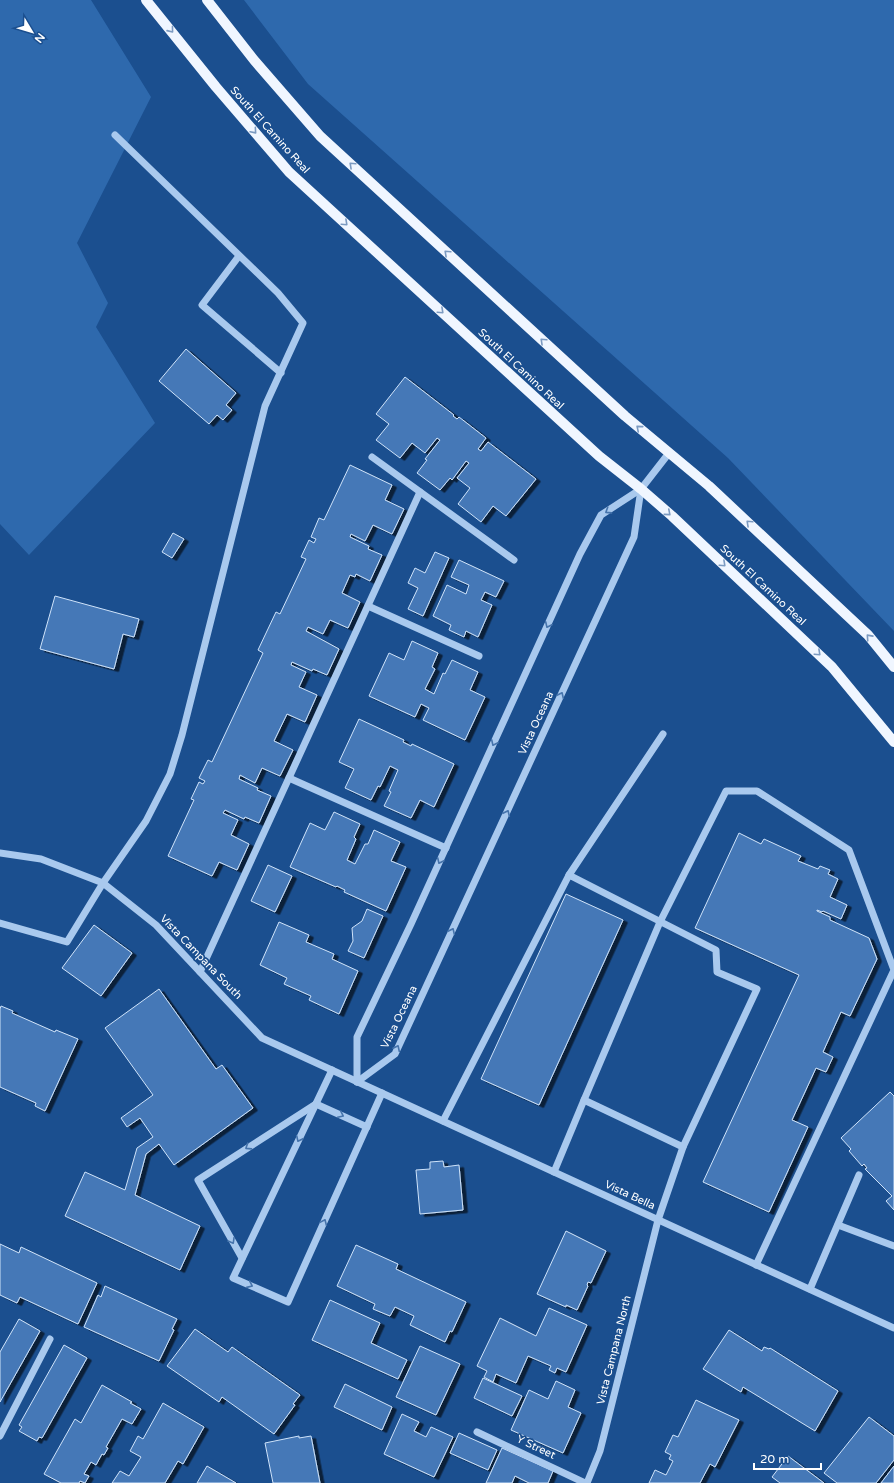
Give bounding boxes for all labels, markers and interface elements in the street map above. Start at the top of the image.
north arrow [12,12,52,52]
one-way arrow [166,26,173,33]
text: N [32,30,47,45]
street label: South El Camino Real [228,84,312,176]
one-way arrow [249,126,256,133]
one-way arrow [349,162,357,170]
one-way arrow [340,218,348,226]
one-way arrow [445,251,452,258]
one-way arrow [436,306,443,313]
street label: South El Camino Real [475,326,567,412]
one-way arrow [540,338,548,346]
one-way arrow [637,426,644,433]
one-way arrow [605,506,612,514]
one-way arrow [663,508,671,516]
one-way arrow [746,521,753,528]
street label: South El Camino Real [717,542,809,628]
one-way arrow [718,559,726,567]
one-way arrow [545,620,553,628]
one-way arrow [866,634,874,642]
one-way arrow [813,648,821,656]
street label: Vista Oceana [516,689,556,757]
one-way arrow [556,691,564,699]
one-way arrow [491,739,499,746]
one-way arrow [502,809,510,817]
one-way arrow [436,858,444,865]
street label: Vista Campana South [157,912,245,1002]
one-way arrow [447,927,455,935]
street label: Vista Oceana [378,983,420,1051]
one-way arrow [392,1045,400,1053]
one-way arrow [337,1110,345,1118]
one-way arrow [296,1134,304,1142]
one-way arrow [245,1143,252,1150]
street label: Vista Bella [603,1178,657,1212]
one-way arrow [319,1219,327,1226]
one-way arrow [228,1237,235,1244]
one-way arrow [246,1280,253,1288]
street label: Vista Campana North [594,1294,634,1406]
street label: Y Street [515,1432,557,1462]
scale bar [754,1445,821,1471]
text: 20 m [760,1452,789,1466]

